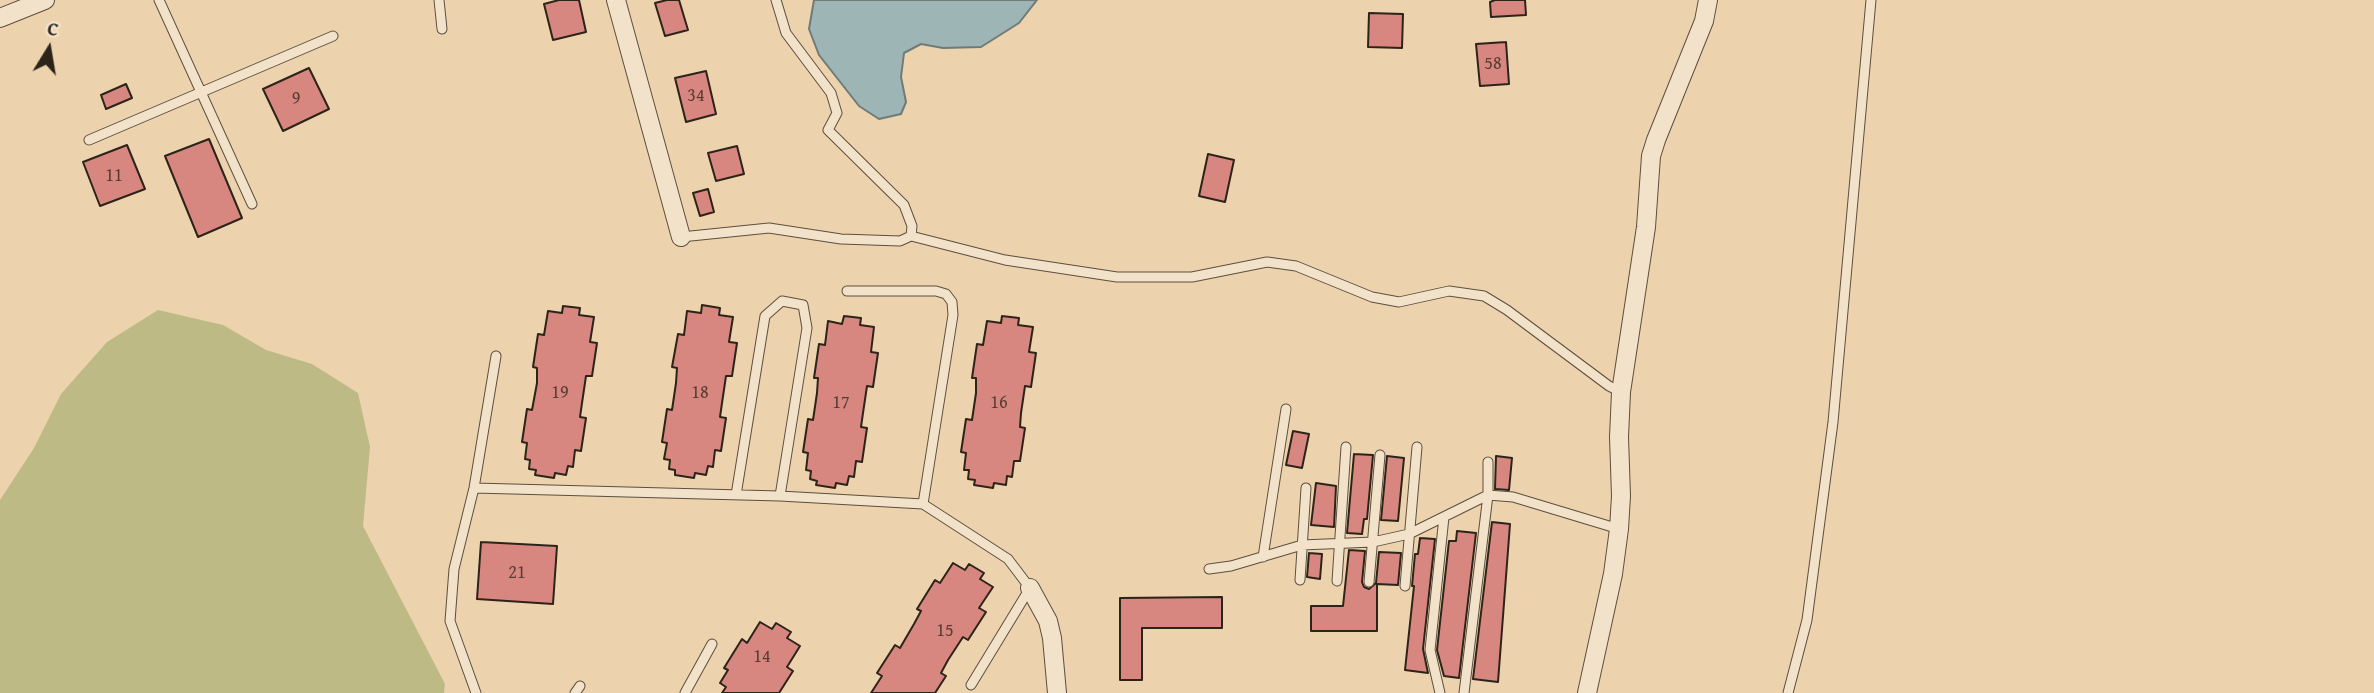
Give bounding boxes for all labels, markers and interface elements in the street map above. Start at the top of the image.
north arrow [14,14,84,84]
text: С [45,14,61,43]
house number: 58 [1484,53,1502,75]
house number: 34 [687,85,705,107]
house number: 9 [292,88,300,110]
house number: 11 [105,165,123,187]
house number: 19 [551,382,569,404]
house number: 18 [691,382,709,404]
house number: 17 [832,392,850,414]
house number: 16 [990,392,1008,414]
house number: 21 [508,562,526,584]
house number: 15 [936,620,954,642]
house number: 14 [753,646,771,668]

